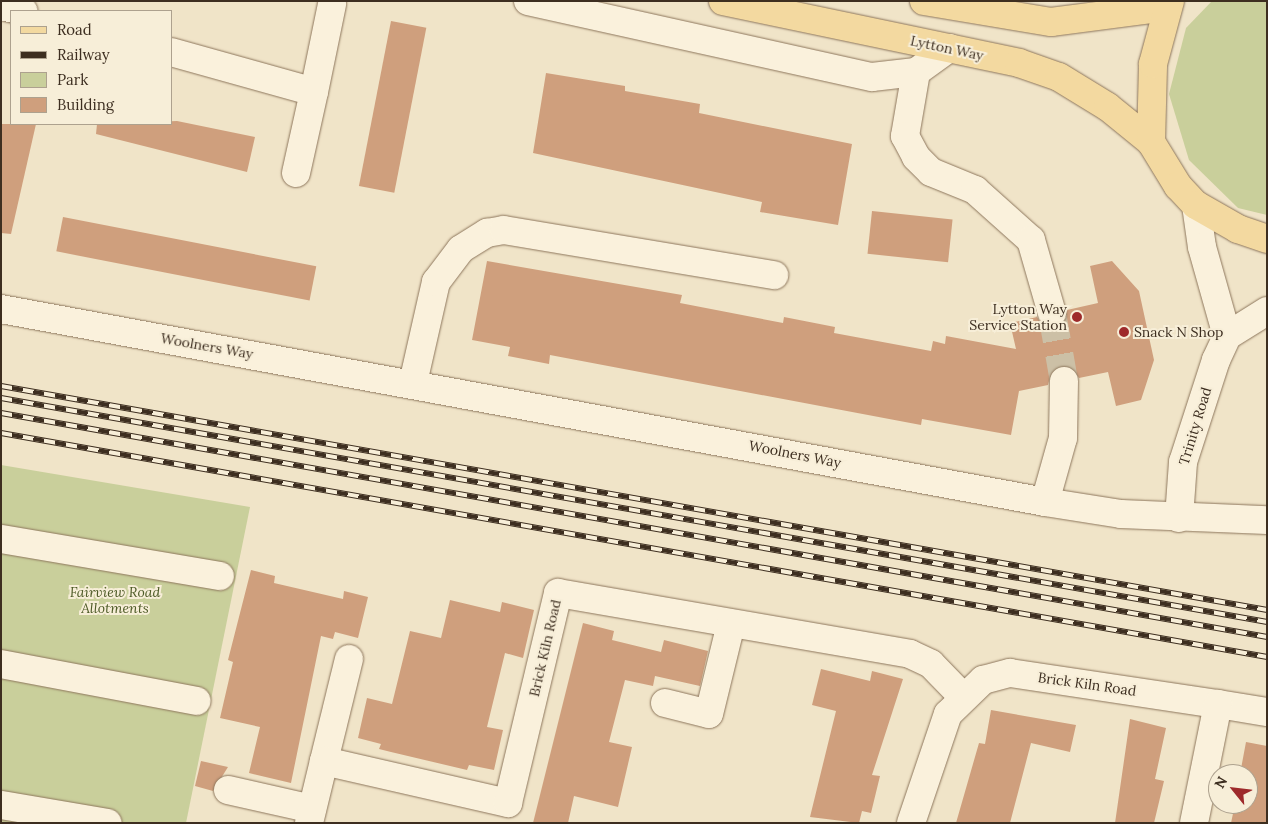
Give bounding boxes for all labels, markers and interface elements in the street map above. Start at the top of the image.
legend [10,10,172,125]
text: Road [57,20,92,39]
street label: Lytton Way [909,32,985,64]
text: Railway [57,45,110,64]
text: Park [57,70,88,89]
text: Building [57,95,114,114]
place label: Lytton Way Service Station [969,301,1067,334]
marker: Lytton Way Service Station [1071,311,1083,323]
place label: Snack N Shop [1134,324,1223,340]
marker: Snack N Shop [1118,326,1130,338]
street label: Woolners Way [159,330,255,362]
street label: Trinity Road [1175,385,1215,467]
street label: Woolners Way [747,437,843,471]
park label: Fairview Road Allotments [70,584,160,616]
street label: Brick Kiln Road [526,598,564,698]
street label: Brick Kiln Road [1037,669,1137,699]
north arrow [1208,764,1258,814]
text: N [1210,773,1231,791]

